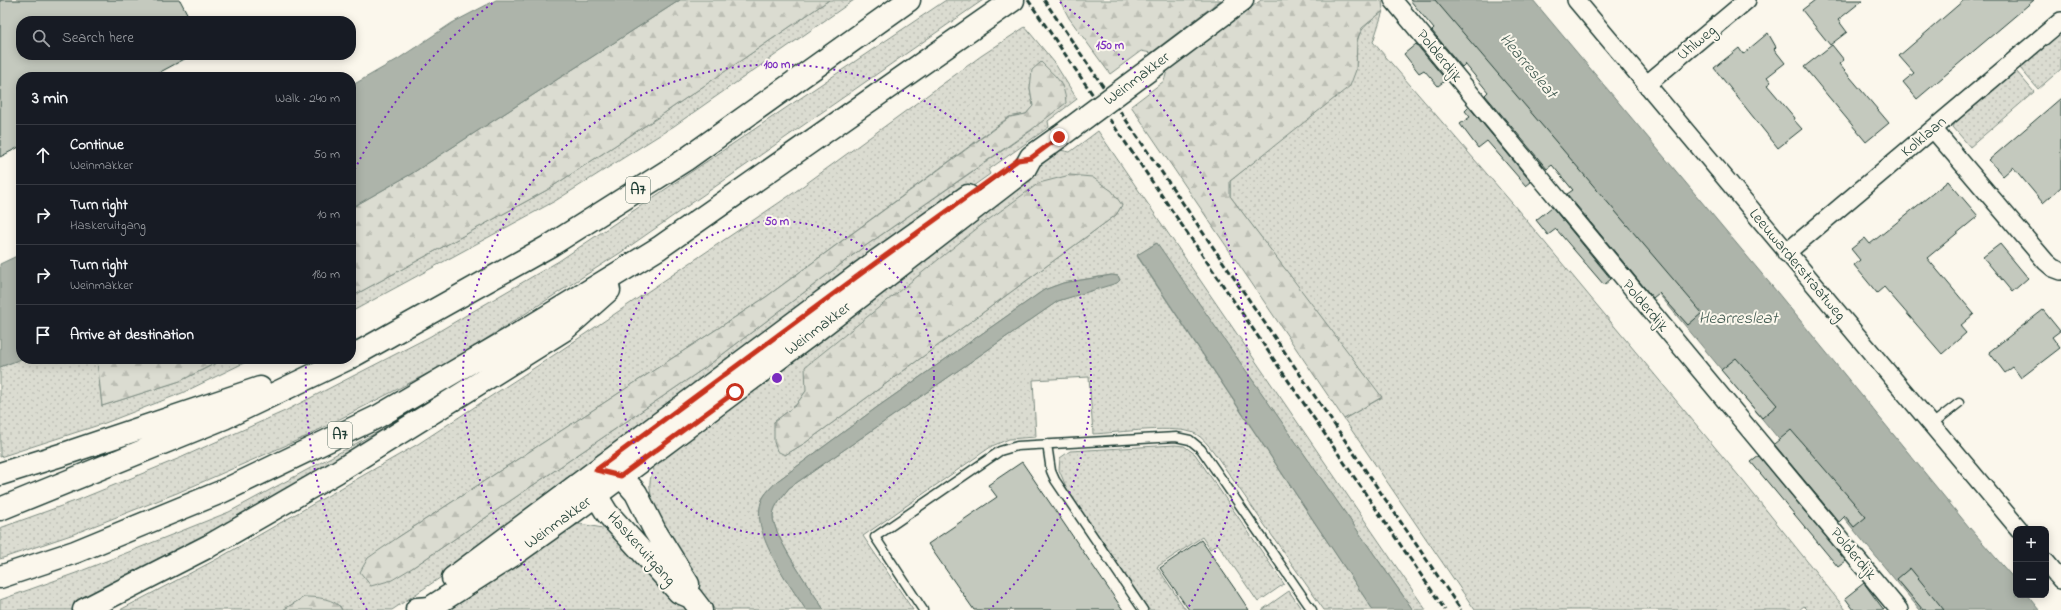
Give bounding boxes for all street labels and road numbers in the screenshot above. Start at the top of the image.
street label: Uhlweg [1672,19,1722,67]
street label: Polderdijk [1410,24,1468,88]
street label: Weinmakker [1099,46,1175,112]
street label: Kolklaan [1896,111,1952,163]
road number: A7 [626,177,650,203]
street label: Leeuwarderstraatweg [1743,203,1851,327]
street label: Polderdijk [1616,275,1675,338]
street label: Weinmakker [780,296,856,362]
road number: A7 [328,422,352,448]
street label: Weinmakker [520,490,596,555]
street label: Haskeruitgang [601,506,681,592]
street label: Polderdijk [1824,523,1883,586]

